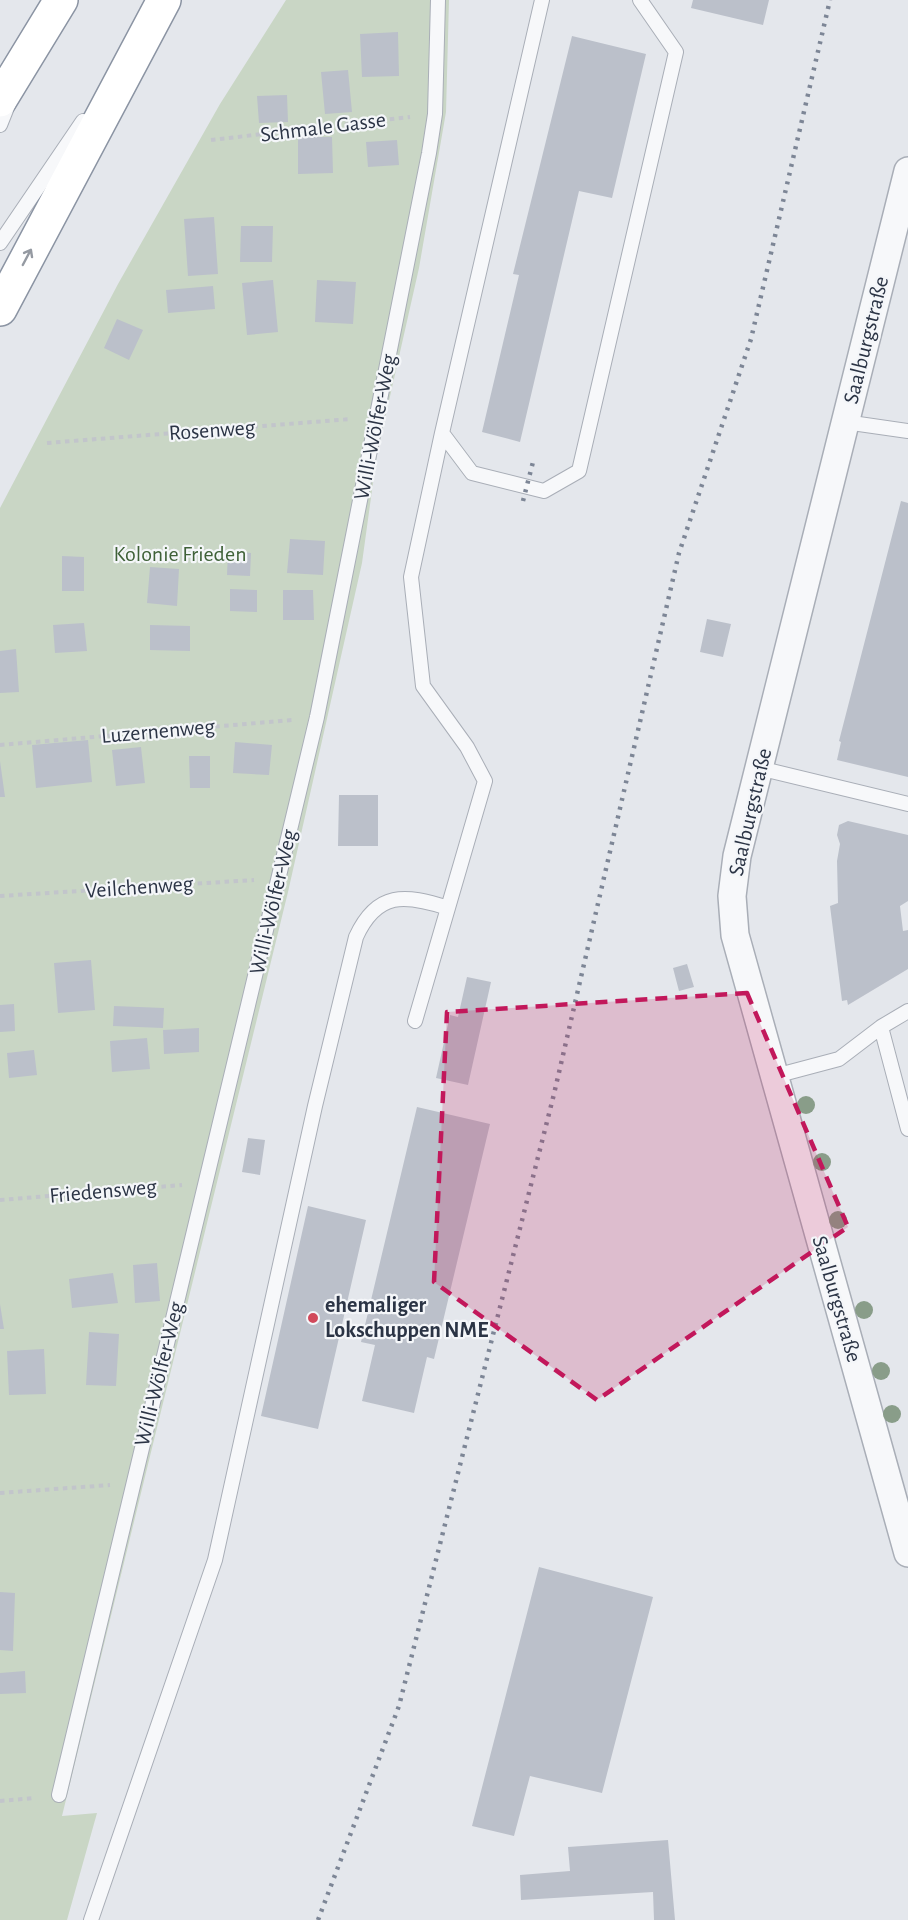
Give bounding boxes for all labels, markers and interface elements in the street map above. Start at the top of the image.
street label: Schmale Gasse [259,108,387,146]
one-way arrow [21,249,33,266]
street label: Saalburgstraße [840,274,892,406]
street label: Willi-Wölfer-Weg [350,352,400,502]
street label: Rosenweg [168,416,256,444]
park label: Kolonie Frieden [114,543,247,565]
street label: Luzernenweg [100,715,216,747]
street label: Saalburgstraße [725,746,775,878]
street label: Willi-Wölfer-Weg [246,827,300,977]
street label: Veilchenweg [84,872,194,902]
street label: Friedensweg [48,1175,158,1207]
street label: Saalburgstraße [808,1233,866,1365]
place label: ehemaliger Lokschuppen NME [325,1294,488,1341]
street label: Willi-Wölfer-Weg [130,1299,188,1449]
marker: ehemaliger Lokschuppen NME [306,1311,320,1325]

